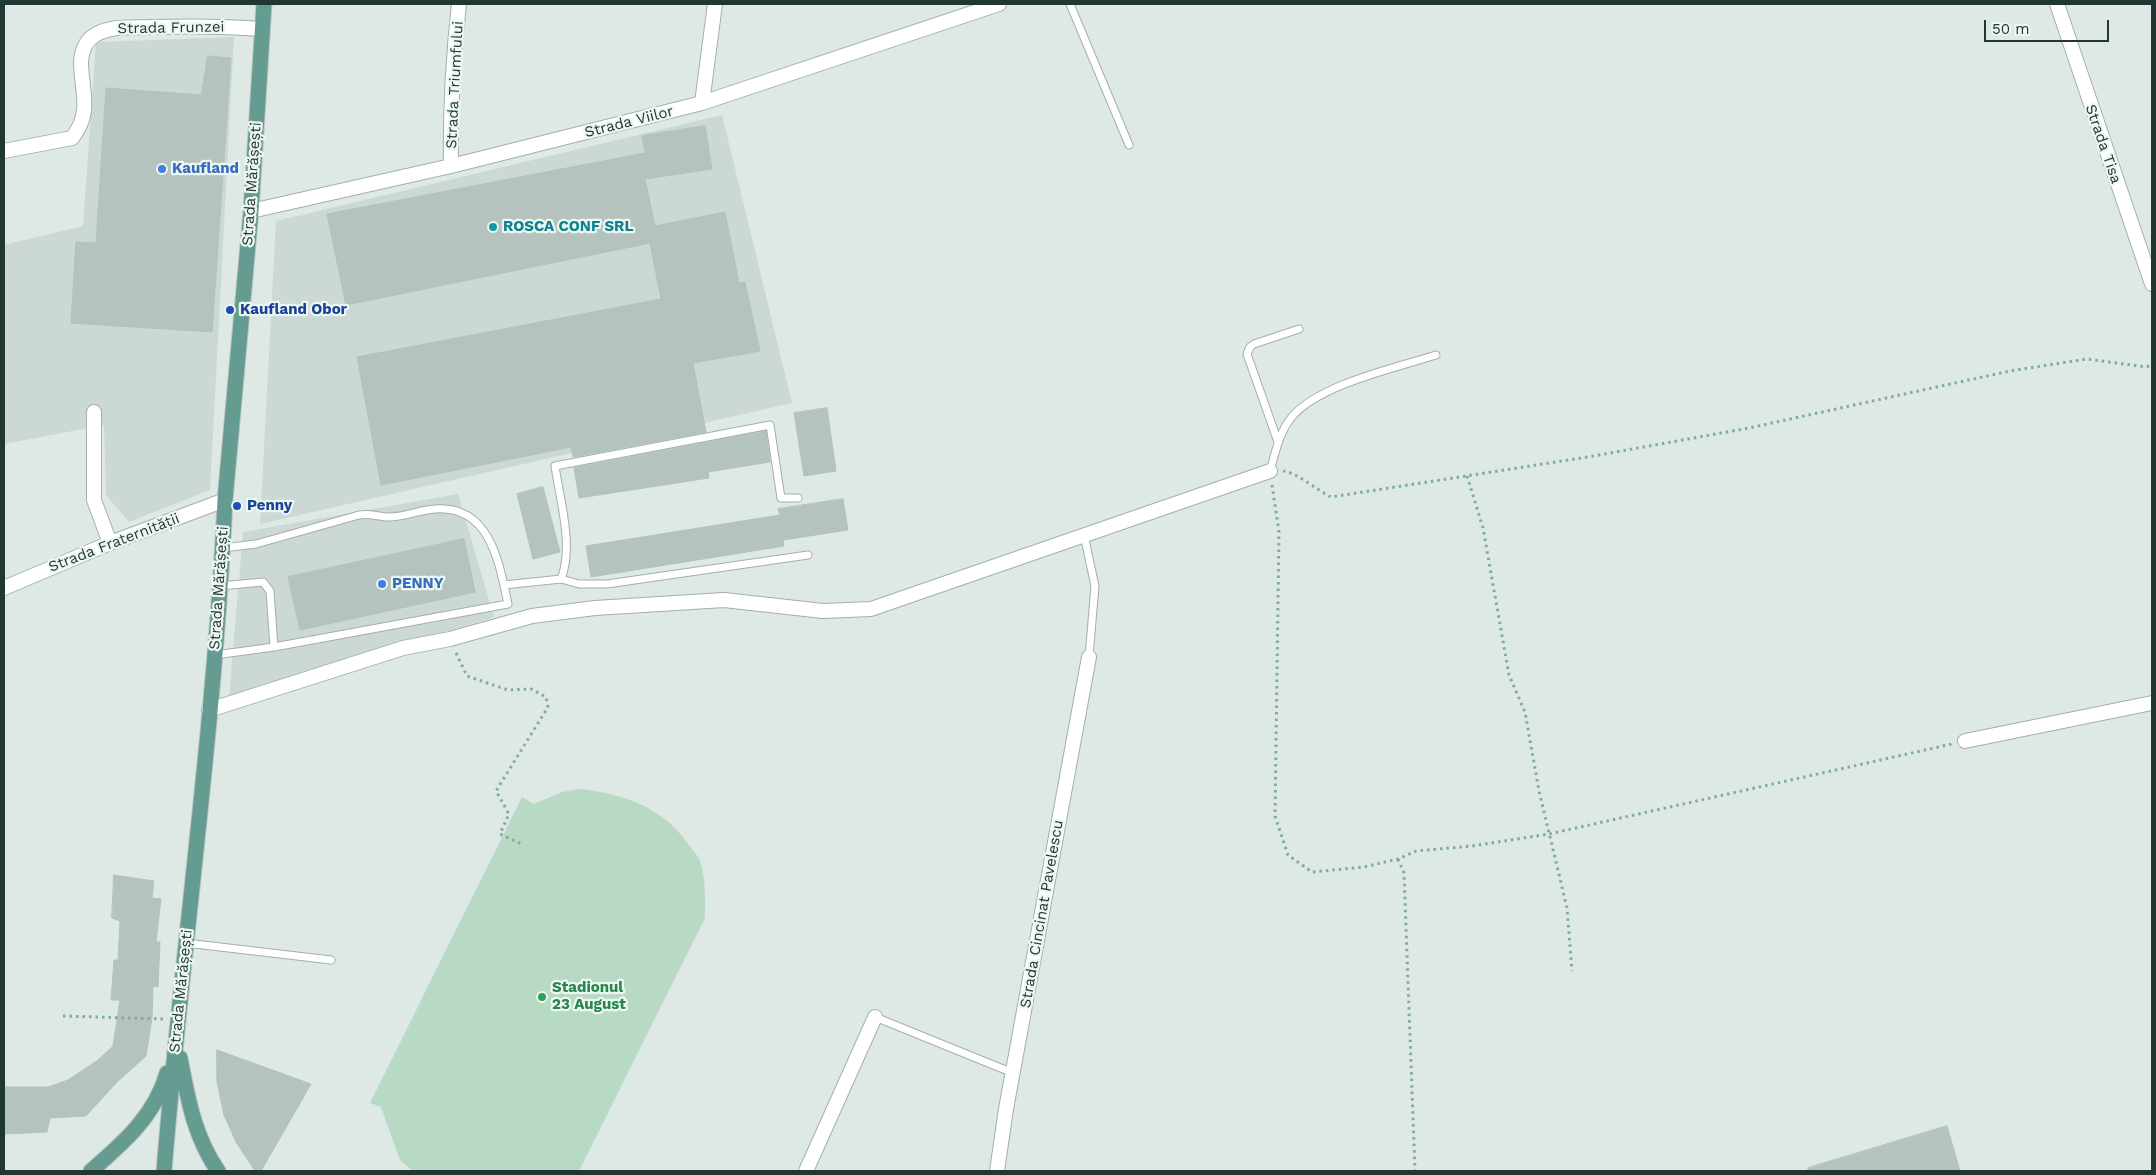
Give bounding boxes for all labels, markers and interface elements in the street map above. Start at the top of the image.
scale bar [1986,10,2111,42]
street label: Strada Frunzei [117,18,225,38]
text: 50 m [1992,20,2029,38]
street label: Strada Triumfului [443,21,467,149]
street label: Strada Viilor [583,102,675,142]
street label: Strada Tisa [2081,102,2125,186]
street label: Strada Mărășești [239,122,265,246]
place label: Kaufland [172,160,239,178]
marker: Kaufland [156,163,168,175]
place label: ROSCA CONF SRL [503,218,633,236]
marker: ROSCA CONF SRL [487,221,499,233]
place label: Kaufland Obor [240,301,347,319]
marker: Kaufland Obor [224,304,236,316]
place label: Penny [247,497,292,515]
marker: Penny [231,500,243,512]
street label: Strada Fraternității [46,510,182,576]
street label: Strada Mărășești [206,526,232,650]
place label: PENNY [392,575,444,593]
marker: PENNY [376,578,388,590]
street label: Strada Cincinat Pavelescu [1017,818,1067,1010]
street label: Strada Mărășești [166,929,196,1053]
place label: Stadionul 23 August [552,979,626,1014]
marker: Stadionul 23 August [536,991,548,1003]

